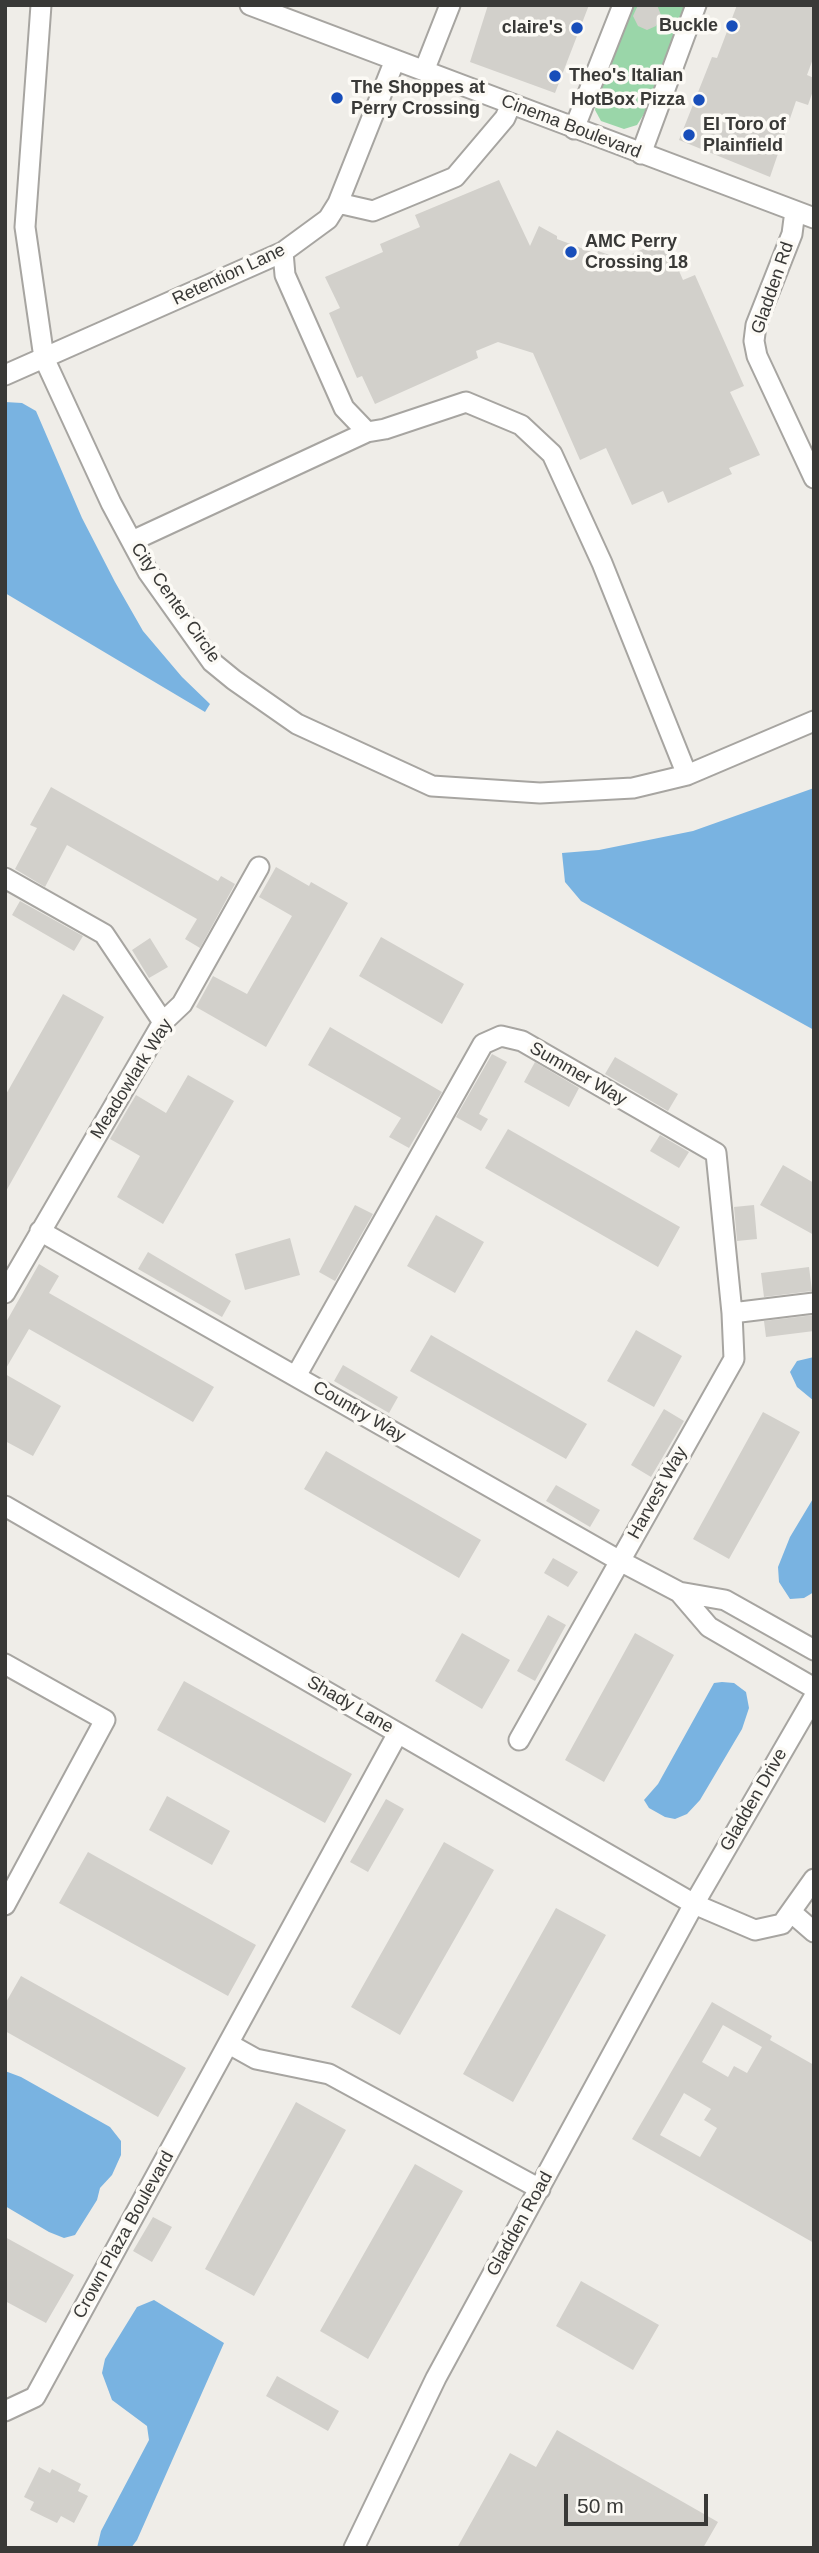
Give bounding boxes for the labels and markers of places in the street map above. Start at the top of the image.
place label: Buckle [659,15,718,37]
place label: claire's [502,17,563,39]
marker: Buckle [724,18,740,34]
marker: claire's [569,20,585,36]
place label: Theo's Italian [569,65,683,87]
marker: Theo's Italian [547,68,563,84]
place label: The Shoppes at Perry Crossing [351,77,485,119]
place label: HotBox Pizza [571,89,685,111]
marker: The Shoppes at Perry Crossing [329,90,345,106]
marker: HotBox Pizza [691,92,707,108]
place label: El Toro of Plainfield [703,114,786,156]
marker: El Toro of Plainfield [681,127,697,143]
place label: AMC Perry Crossing 18 [585,231,688,274]
marker: AMC Perry Crossing 18 [563,244,579,260]

